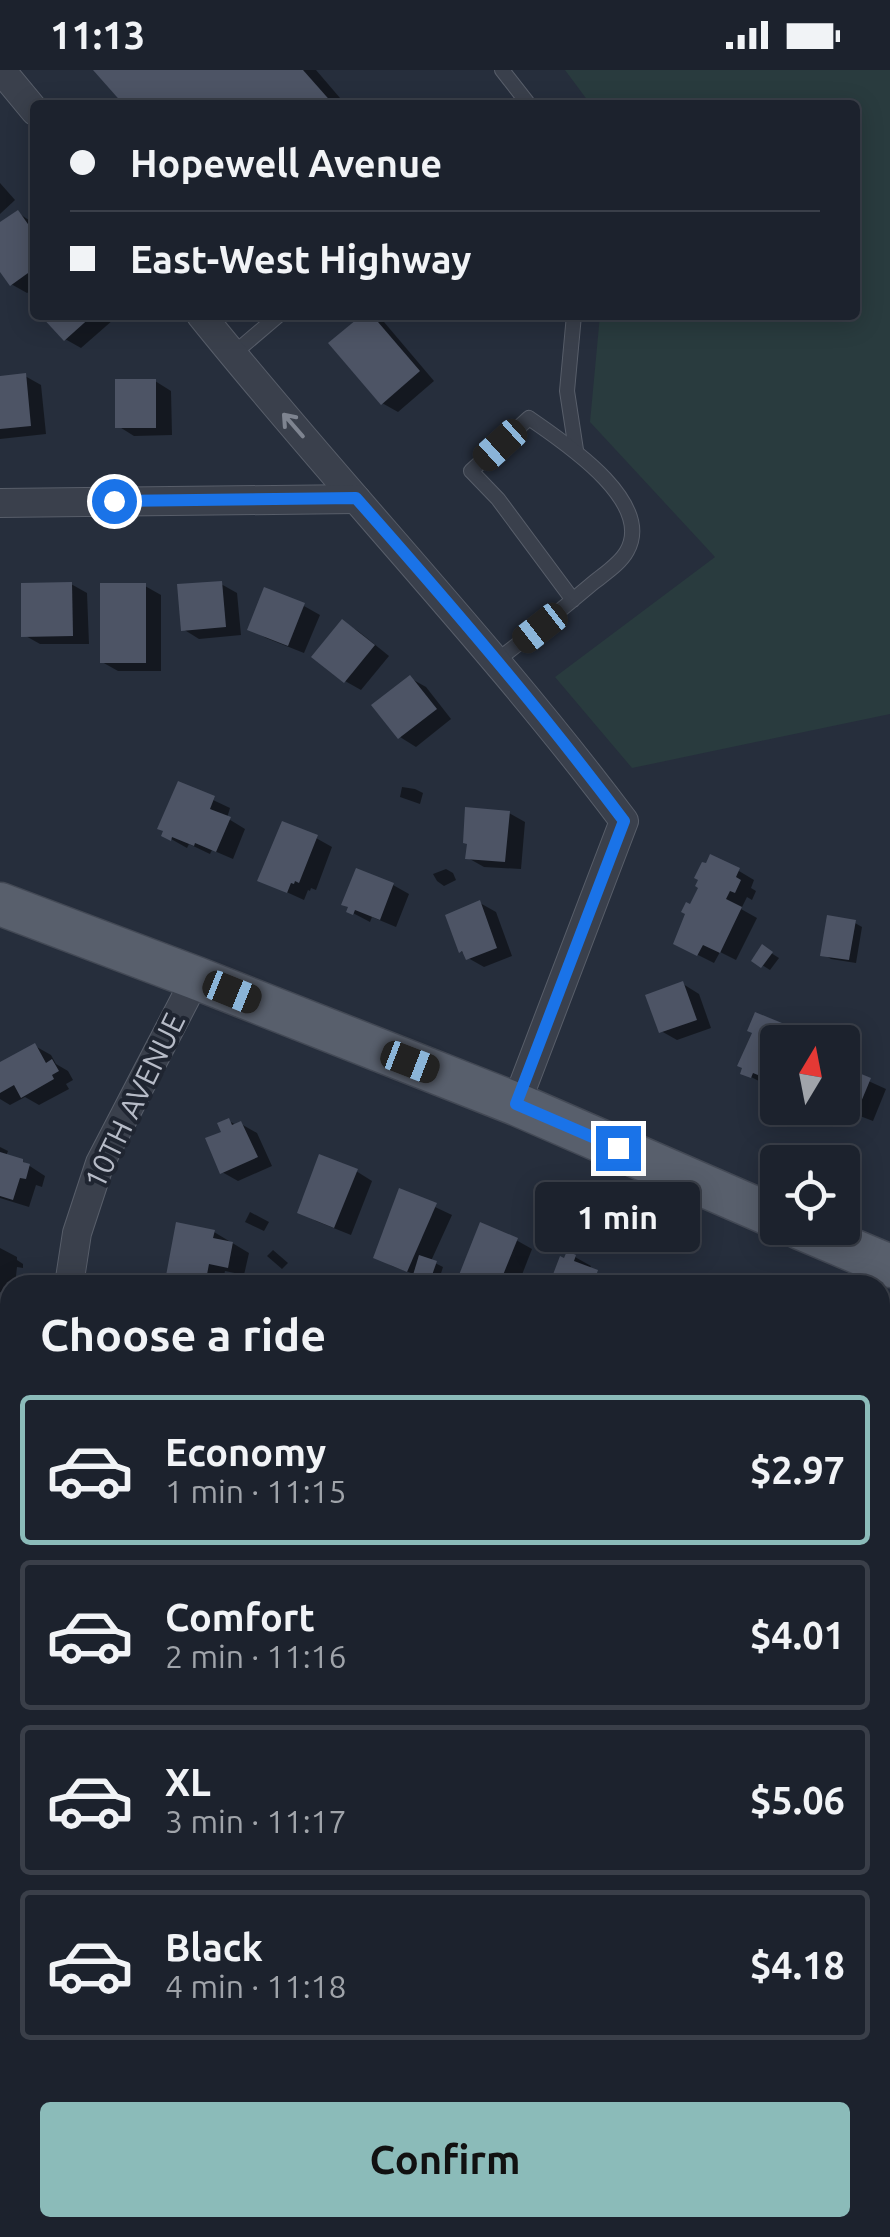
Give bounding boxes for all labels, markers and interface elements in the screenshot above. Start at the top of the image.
text: 11:13 [50,14,145,56]
text: Hopewell Avenue [130,142,442,184]
text: East-West Highway [130,238,471,280]
one-way arrow [282,412,304,438]
car [468,414,532,476]
route start [92,479,137,524]
car [507,598,573,658]
car [199,967,265,1017]
street label: 10TH AVENUE [77,1007,191,1194]
north arrow [760,1025,860,1125]
map controls [760,1025,860,1245]
car [377,1037,443,1087]
route end [596,1126,641,1171]
button: locate [760,1145,860,1245]
callout: 1 min [536,1183,700,1253]
text: 1 min [577,1199,658,1235]
text: Choose a ride [40,1309,326,1360]
icon: car [45,1425,135,1515]
text: Economy [165,1431,326,1473]
text: $2.97 [750,1449,845,1491]
text: 1 min · 11:15 [165,1473,347,1509]
icon: car [45,1590,135,1680]
text: Comfort [165,1596,315,1638]
text: $4.01 [750,1614,845,1656]
text: 2 min · 11:16 [165,1638,347,1674]
icon: car [45,1755,135,1845]
text: XL [165,1761,211,1803]
text: $5.06 [750,1779,845,1821]
text: 3 min · 11:17 [165,1803,347,1839]
icon: car [45,1920,135,2010]
text: Black [165,1926,263,1968]
text: $4.18 [750,1944,845,1986]
text: 4 min · 11:18 [165,1968,347,2004]
button: Confirm [40,2102,850,2217]

